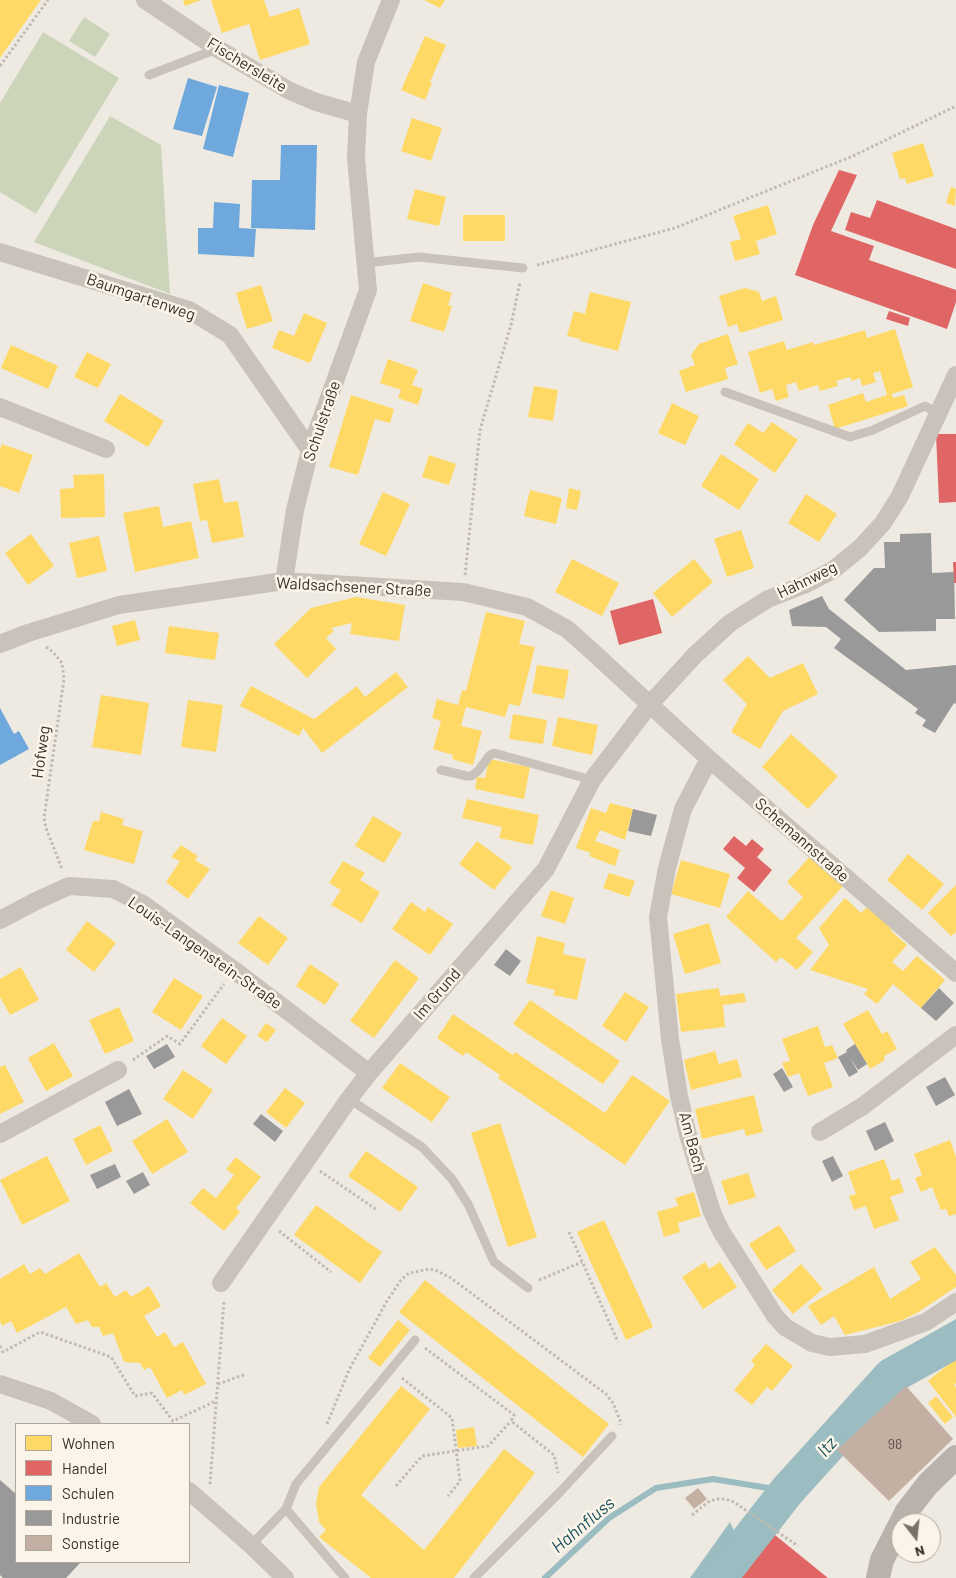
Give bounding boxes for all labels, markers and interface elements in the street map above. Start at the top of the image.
street label: Fischersleite [203,34,291,96]
street label: Baumgartenweg [84,269,198,325]
street label: Schulstraße [299,378,345,464]
street label: Hahnweg [774,557,840,603]
street label: Waldsachsener Straße [276,573,432,601]
street label: Hofweg [28,724,54,780]
street label: Schemannstraße [751,794,853,886]
street label: Louis-Langenstein-Straße [124,893,286,1013]
street label: Im Grund [409,964,465,1024]
street label: Am Bach [675,1110,709,1174]
legend [15,1423,190,1563]
water label: Itz [813,1433,841,1461]
text: Wohnen [62,1434,115,1452]
house number: 98 [888,1436,902,1452]
text: Handel [62,1459,107,1477]
text: Schulen [62,1484,114,1502]
water label: Hahnfluss [547,1492,619,1558]
text: Industrie [62,1509,120,1527]
north arrow [891,1513,941,1563]
text: Sonstige [62,1534,120,1552]
text: N [913,1542,927,1561]

